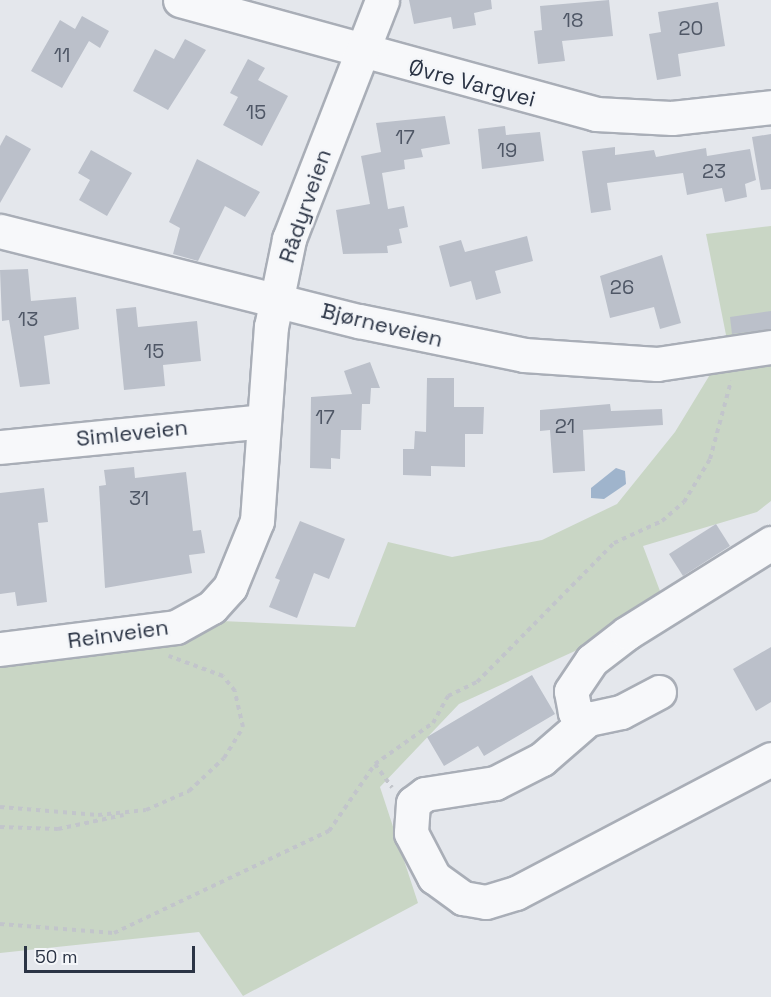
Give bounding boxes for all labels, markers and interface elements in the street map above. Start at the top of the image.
house number: 18 [563,8,583,32]
house number: 20 [679,16,703,40]
house number: 11 [54,43,70,67]
street label: Øvre Vargvei [406,53,538,113]
house number: 15 [246,100,266,124]
house number: 17 [395,125,415,149]
house number: 19 [497,138,517,162]
street label: Rådyrveien [273,146,337,266]
house number: 23 [702,159,726,183]
house number: 26 [610,275,634,299]
street label: Bjørneveien [319,297,445,353]
house number: 13 [18,307,38,331]
house number: 15 [144,339,164,363]
house number: 17 [315,405,335,429]
street label: Simleveien [75,414,189,452]
house number: 21 [555,414,575,438]
house number: 31 [129,486,149,510]
street label: Reinveien [66,614,170,654]
scale bar [27,934,198,972]
text: 50 m [35,945,77,968]

